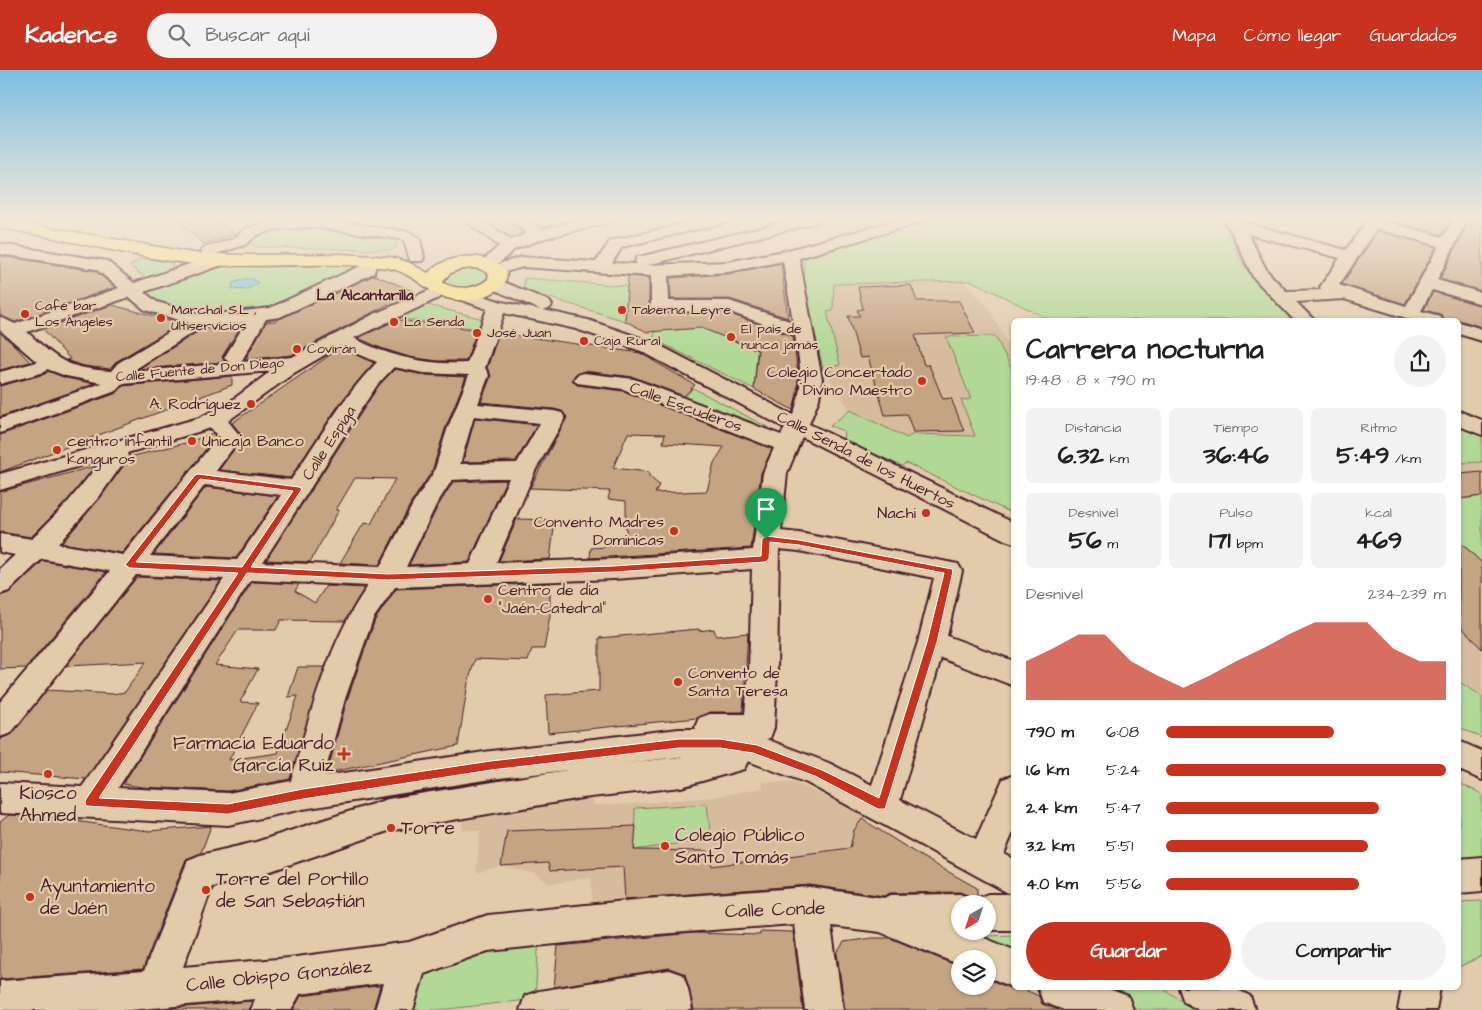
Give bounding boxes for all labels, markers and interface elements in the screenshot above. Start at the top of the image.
search box [147,13,497,58]
text: Kadence [25,18,117,52]
icon: search [165,21,193,49]
text: Buscar aquí [205,22,310,49]
text: Mapa [1172,23,1216,48]
text: Cómo llegar [1244,23,1342,48]
text: Guardados [1370,23,1457,48]
district label: La Alcantarilla [316,285,414,306]
place label: Café bar Los Ángeles [35,296,113,332]
place label: Marchal S.L , Ultiservicios [171,300,257,336]
place label: Taberna Leyre [632,300,731,320]
marker: Taberna Leyre [616,304,628,316]
marker: Café bar Los Ángeles [19,308,31,320]
marker: Marchal S.L , Ultiservicios [155,312,167,324]
place label: La Senda [404,312,464,332]
marker: La Senda [388,316,400,328]
place label: El país de nunca jamás [741,319,818,355]
place label: José Juan [487,323,551,343]
marker: José Juan [471,327,483,339]
text: Carrera nocturna [1026,330,1264,369]
place label: Caja Rural [594,331,660,351]
marker: El país de nunca jamás [725,331,737,343]
marker: Caja Rural [578,335,590,347]
button: share [1394,335,1446,387]
place label: Covirán [307,339,356,359]
marker: Covirán [291,343,303,355]
street label: Calle Fuente de Don Diego [115,353,285,387]
place label: Colegio Concertado Divino Maestro [767,361,912,401]
text: 19:48 · 8 × 790 m [1026,369,1155,391]
marker: Colegio Concertado Divino Maestro [916,375,928,387]
street label: Calle Escuderos [627,376,745,438]
place label: A. Rodríguez [149,393,241,416]
marker: A. Rodríguez [245,398,257,410]
street label: Calle Espiga [297,401,362,485]
street label: Calle Senda de los Huertos [773,405,959,515]
text: Distancia [1065,418,1121,438]
text: Tiempo [1214,418,1258,438]
text: Ritmo [1360,418,1397,438]
place label: centro infantil kanguros [67,430,172,471]
place label: Unicaja Banco [202,430,304,452]
marker: Unicaja Banco [186,435,198,447]
text: 6.32 [1058,438,1104,473]
text: 36:46 [1203,438,1269,473]
text: 5:49 [1336,438,1389,473]
marker: centro infantil kanguros [51,444,63,456]
text: km [1104,449,1129,469]
text: /km [1389,449,1421,469]
pin [745,488,787,539]
icon: arrive [752,495,780,523]
place label: Nachi [877,502,917,524]
text: Desnivel [1068,503,1118,523]
text: Pulso [1219,503,1253,523]
text: kcal [1365,503,1392,523]
marker: Nachi [920,507,932,519]
place label: Convento Madres Dominicas [534,511,664,551]
text: 56 [1068,523,1102,558]
text: 171 [1209,523,1231,558]
text: 469 [1355,523,1402,558]
marker: Convento Madres Dominicas [668,525,680,537]
text: m [1102,534,1118,554]
text: bpm [1231,534,1263,554]
place label: Centro de día "Jaén-Catedral" [498,579,606,619]
text: Desnivel [1026,583,1083,605]
text: 234–239 m [1368,583,1446,605]
marker: Centro de día "Jaén-Catedral" [482,593,494,605]
place label: Convento de Santa Teresa [688,662,788,702]
marker: Convento de Santa Teresa [672,676,684,688]
text: 790 m [1026,721,1074,743]
text: 6:08 [1106,721,1139,743]
place label: Farmacia Eduardo García Ruiz [173,730,335,779]
marker: Farmacia Eduardo García Ruiz [338,748,350,760]
text: 1.6 km [1026,759,1069,781]
text: 5:24 [1106,759,1140,781]
marker: Kiosco Ahmed [42,768,54,780]
place label: Kiosco Ahmed [19,780,77,829]
text: 2.4 km [1026,797,1077,819]
text: 5:47 [1106,797,1141,819]
place label: Torre [401,815,455,842]
marker: Torre [385,822,397,834]
place label: Colegio Público Santo Tomás [675,822,805,871]
text: 3.2 km [1026,835,1074,857]
text: 5:51 [1106,835,1133,857]
marker: Colegio Público Santo Tomás [659,840,671,852]
place label: Torre del Portillo de San Sebastián [216,866,369,915]
place label: Ayuntamiento de Jaén [40,873,155,922]
text: 4.0 km [1026,873,1078,895]
text: 5:56 [1106,873,1141,895]
marker: Torre del Portillo de San Sebastián [200,884,212,896]
marker: Ayuntamiento de Jaén [24,891,36,903]
street label: Calle Conde [724,895,826,925]
north arrow [951,895,996,940]
map controls [951,895,996,995]
button: Guardar [1026,922,1231,980]
button: Compartir [1241,922,1446,980]
button: layers [951,950,996,995]
street label: Calle Obispo González [185,953,374,999]

